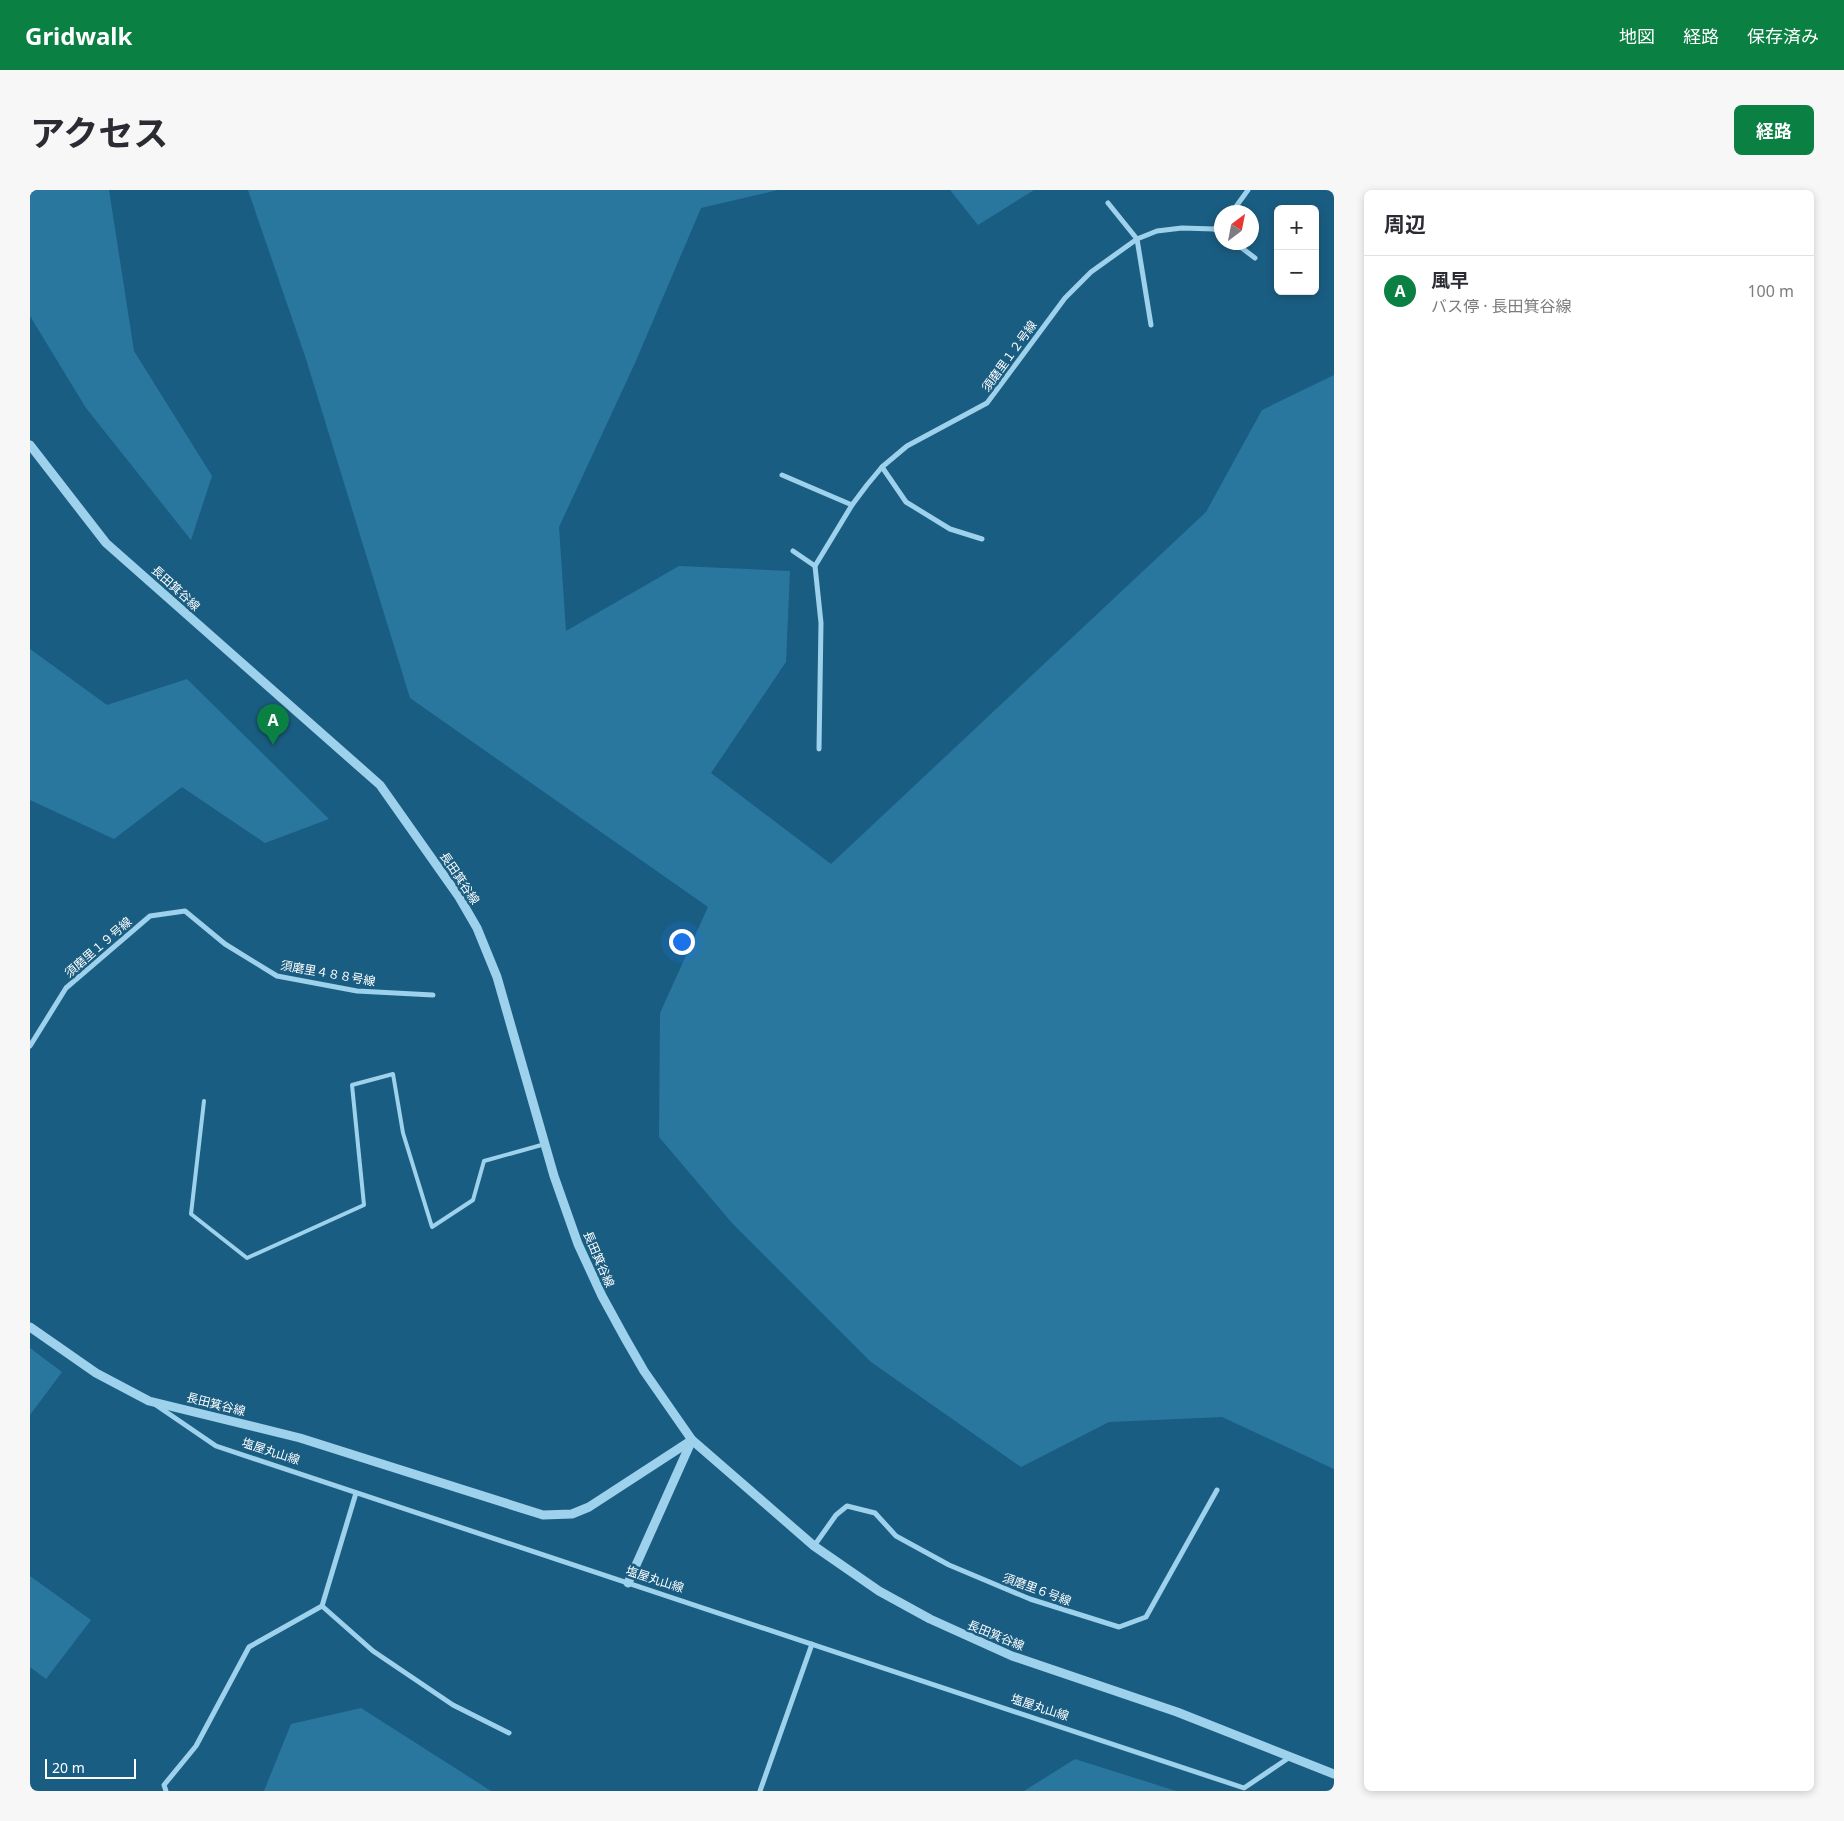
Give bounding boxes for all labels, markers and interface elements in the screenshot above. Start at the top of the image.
text: Gridwalk [25,19,132,52]
text: 地図 [1619,24,1655,48]
text: 経路 [1683,24,1719,48]
text: 保存済み [1747,24,1819,48]
button: 経路 [1734,105,1814,155]
text: アクセス [30,109,168,156]
north arrow [1214,205,1259,250]
map controls [1274,205,1319,295]
button: + [1274,205,1319,250]
text: 周辺 [1384,210,1426,238]
button: − [1274,250,1319,295]
text: 風早 [1431,267,1469,293]
text: A [1394,280,1406,302]
text: 100 m [1747,280,1794,302]
text: バス停 · 長田箕谷線 [1431,295,1572,317]
street label: 須磨里１２号線 [977,317,1041,395]
street label: 長田箕谷線 [148,562,204,614]
pin: A [257,704,289,745]
street label: 長田箕谷線 [436,848,484,908]
street label: 須磨里１９号線 [61,913,135,981]
your location [669,929,695,955]
street label: 須磨里４８８号線 [279,956,377,990]
street label: 長田箕谷線 [579,1228,619,1290]
street label: 長田箕谷線 [185,1388,247,1420]
street label: 塩屋丸山線 [240,1434,302,1468]
street label: 塩屋丸山線 [624,1562,686,1596]
street label: 須磨里６号線 [1000,1569,1074,1609]
street label: 長田箕谷線 [965,1616,1027,1654]
street label: 塩屋丸山線 [1009,1690,1071,1724]
scale bar [45,1756,136,1779]
text: 20 m [52,1758,85,1777]

